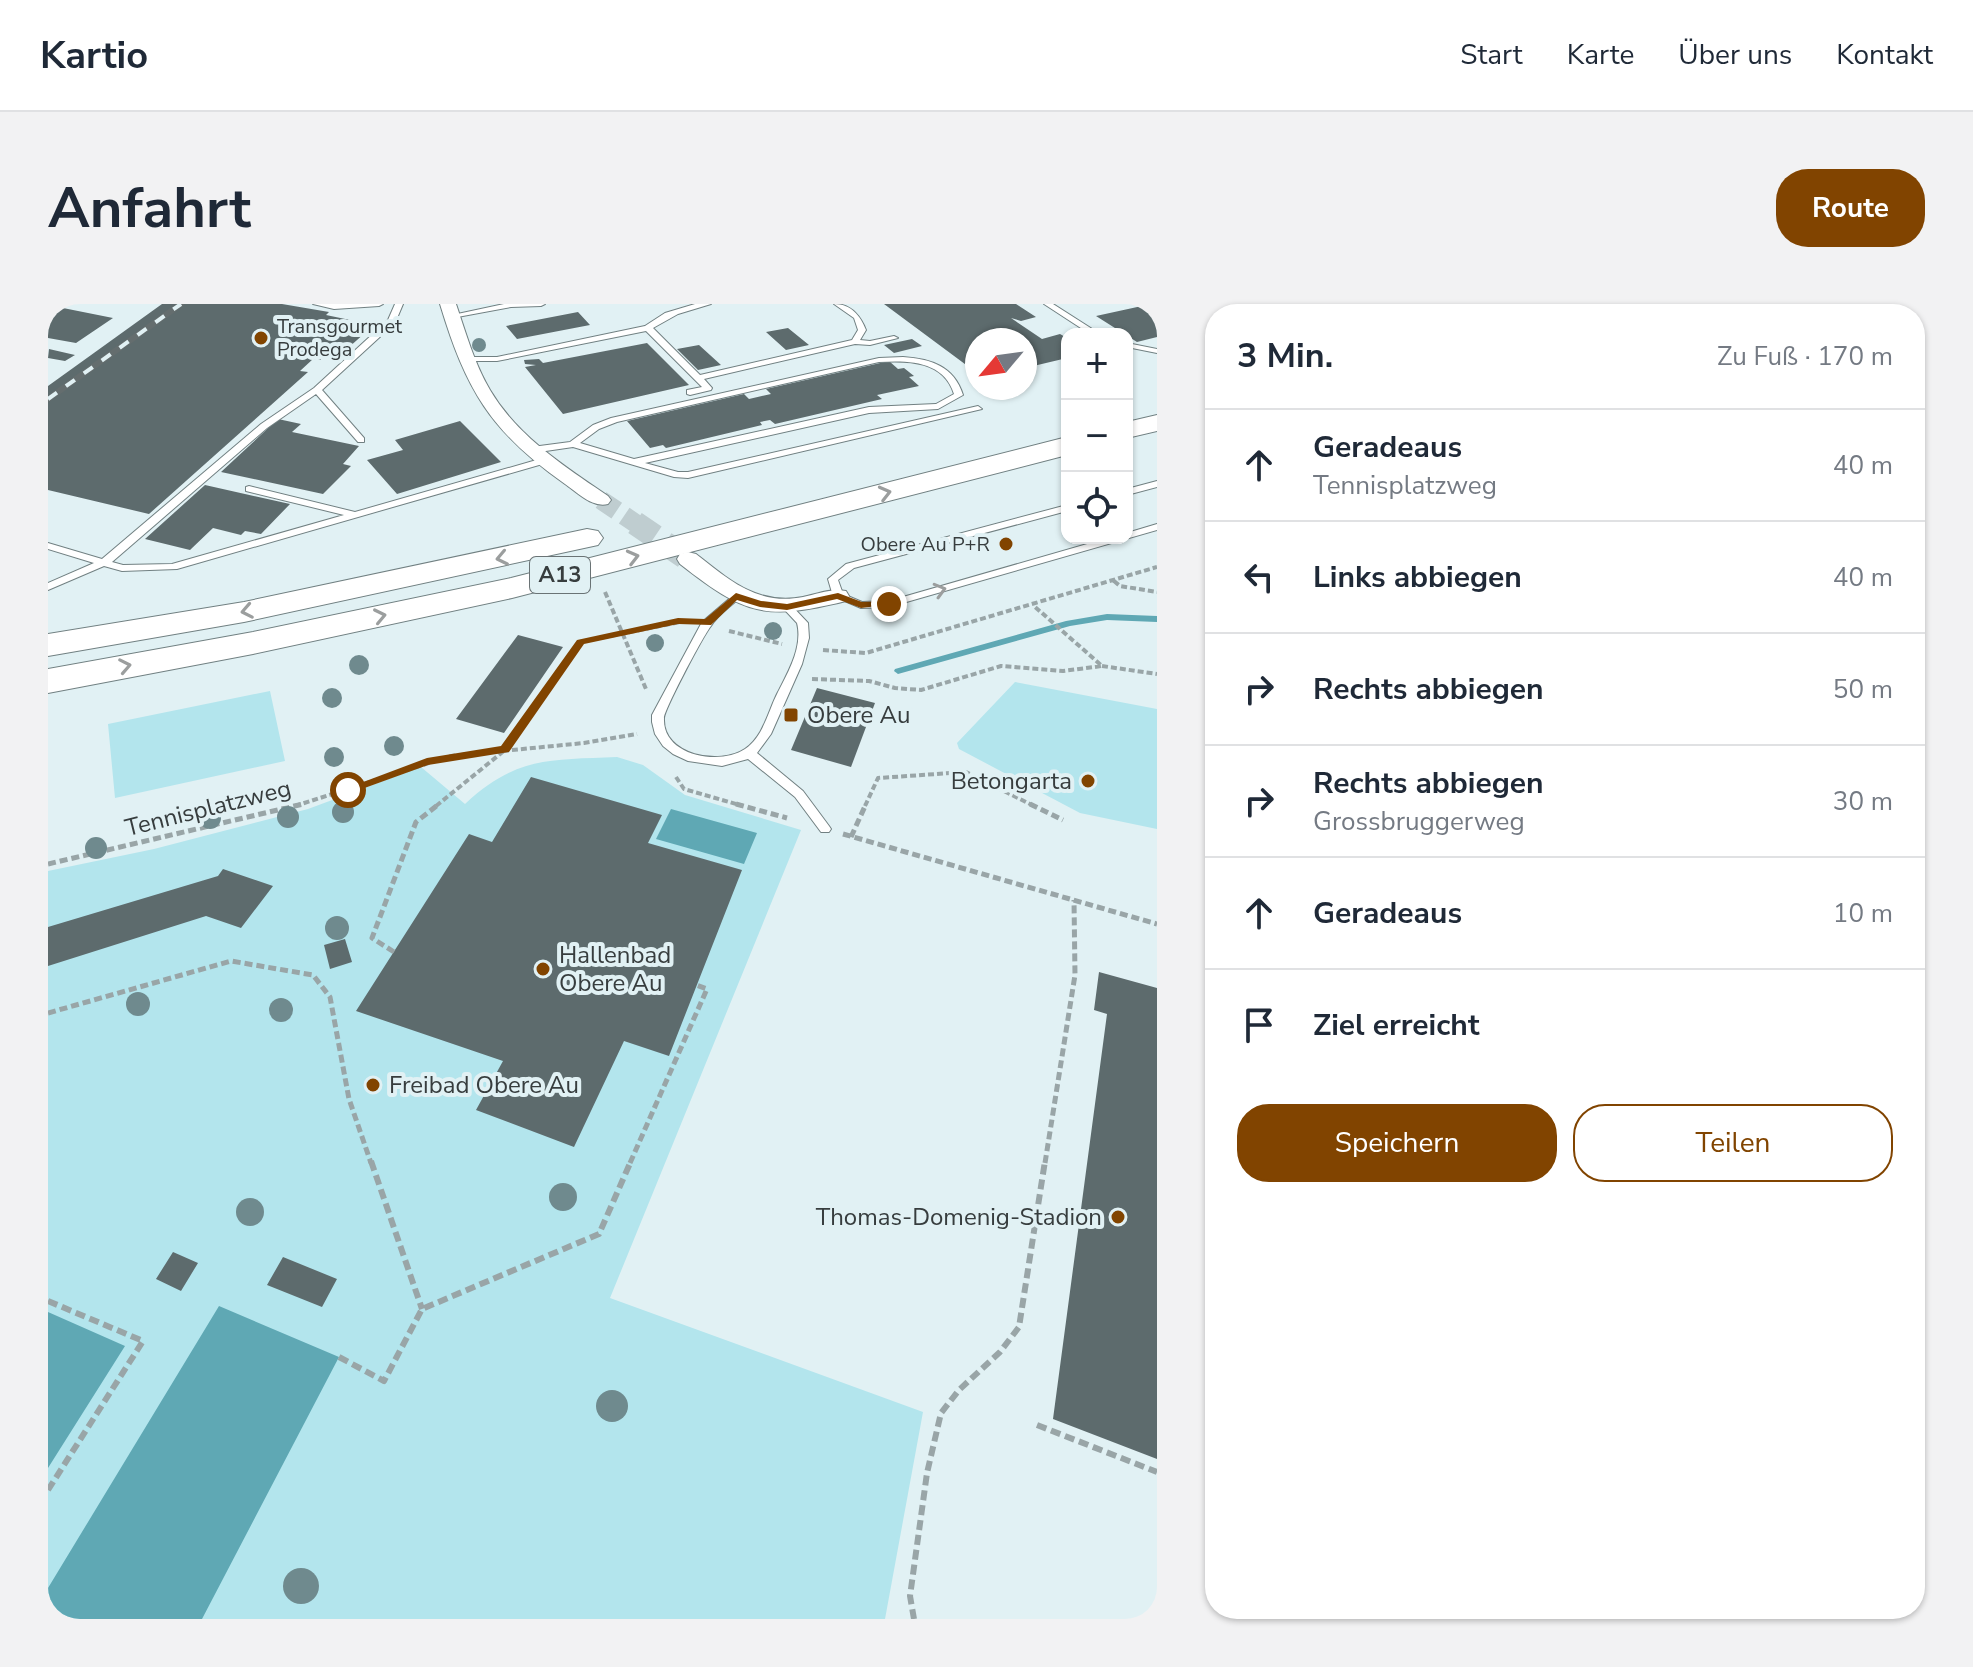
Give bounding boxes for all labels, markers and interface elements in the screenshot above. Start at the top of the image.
text: Kartio [40,30,148,81]
text: Start [1460,36,1523,74]
text: Karte [1567,36,1634,74]
text: Über uns [1678,36,1792,74]
text: Kontakt [1836,36,1933,74]
button: Route [1776,169,1925,247]
text: Anfahrt [48,170,251,247]
place label: Transgourmet Prodega [277,313,403,363]
north arrow [965,328,1037,400]
map controls [1061,328,1133,544]
button: + [1061,328,1133,400]
marker: Transgourmet Prodega [252,329,270,347]
text: 3 Min. [1237,333,1333,379]
text: Zu Fuß · 170 m [1717,339,1893,374]
button: − [1061,400,1133,472]
text: Geradeaus [1313,427,1462,468]
icon: ahead [1237,443,1281,487]
text: 40 m [1833,448,1893,483]
text: Tennisplatzweg [1313,468,1497,503]
button: locate [1061,472,1133,544]
one-way arrow [877,485,891,502]
place label: Obere Au P+R [861,531,990,558]
marker: Obere Au P+R [997,535,1015,553]
one-way arrow [495,548,508,565]
one-way arrow [625,549,639,566]
icon: left [1237,555,1281,599]
road number: A13 [530,557,590,593]
text: Links abbiegen [1313,557,1522,598]
text: 40 m [1833,560,1893,595]
one-way arrow [932,582,946,599]
route end [871,586,907,622]
one-way arrow [240,602,254,619]
one-way arrow [372,608,386,625]
one-way arrow [118,659,131,676]
icon: right [1237,667,1281,711]
text: Rechts abbiegen [1313,669,1544,710]
text: 50 m [1833,672,1893,707]
place label: Obere Au [807,699,911,731]
marker: Obere Au [782,706,800,724]
text: Rechts abbiegen [1313,763,1544,804]
place label: Betongarta [951,765,1072,797]
street label: Tennisplatzweg [122,772,294,844]
route start [330,772,366,808]
marker: Betongarta [1079,772,1097,790]
icon: right [1237,779,1281,823]
text: 30 m [1833,784,1893,819]
text: Grossbruggerweg [1313,804,1525,839]
icon: ahead [1237,891,1281,935]
text: Geradeaus [1313,893,1462,934]
text: 10 m [1833,896,1893,931]
place label: Hallenbad Obere Au [559,939,671,999]
marker: Hallenbad Obere Au [534,960,552,978]
icon: arrive [1237,1003,1281,1047]
text: Ziel erreicht [1313,1005,1479,1046]
place label: Freibad Obere Au [389,1069,579,1101]
marker: Freibad Obere Au [364,1076,382,1094]
button: Speichern [1237,1104,1557,1182]
button: Teilen [1573,1104,1893,1182]
place label: Thomas-Domenig-Stadion [816,1201,1102,1233]
marker: Thomas-Domenig-Stadion [1109,1208,1127,1226]

